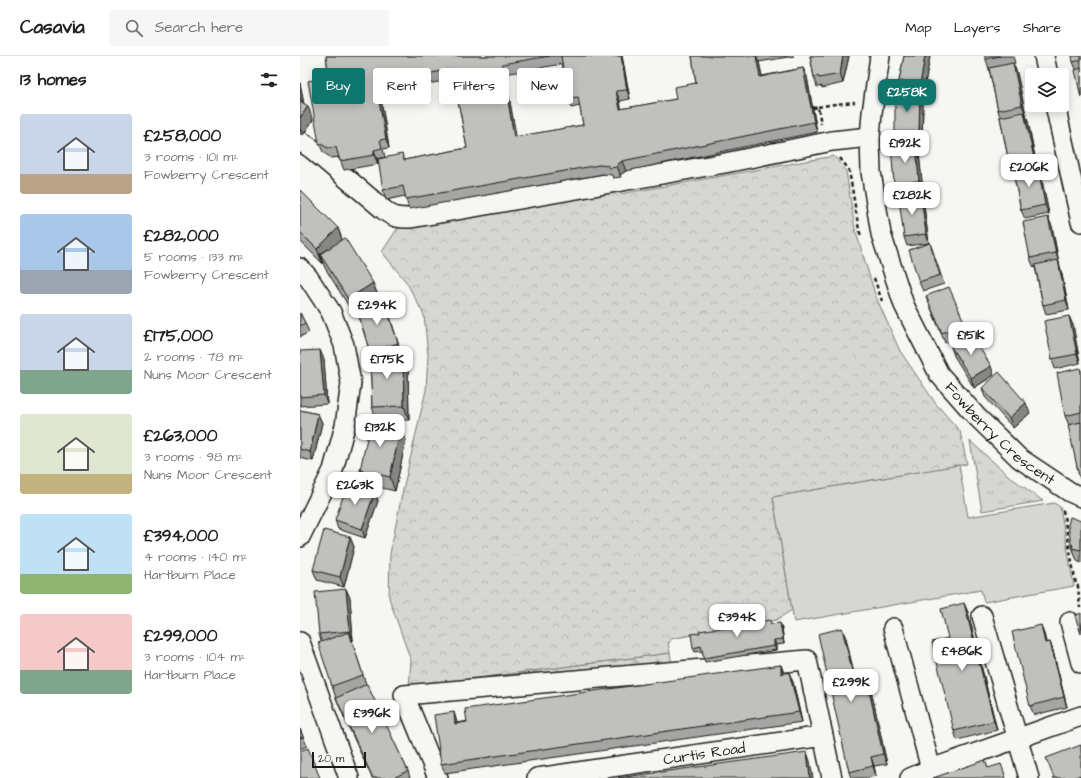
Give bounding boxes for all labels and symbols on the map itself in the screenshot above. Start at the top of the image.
pin: £258K [879,79,935,113]
pin: £192K [877,130,933,164]
pin: £206K [1001,154,1057,188]
pin: £282K [884,182,940,216]
pin: £294K [349,292,405,326]
pin: £151K [943,322,999,356]
pin: £175K [359,346,415,380]
street label: Fowberry Crescent [940,377,1059,490]
pin: £132K [352,414,408,448]
pin: £263K [327,472,383,506]
pin: £394K [709,604,765,638]
pin: £486K [934,638,990,672]
pin: £299K [823,669,879,703]
pin: £396K [344,700,400,734]
street label: Curtis Road [662,737,747,770]
scale bar [312,750,366,769]

